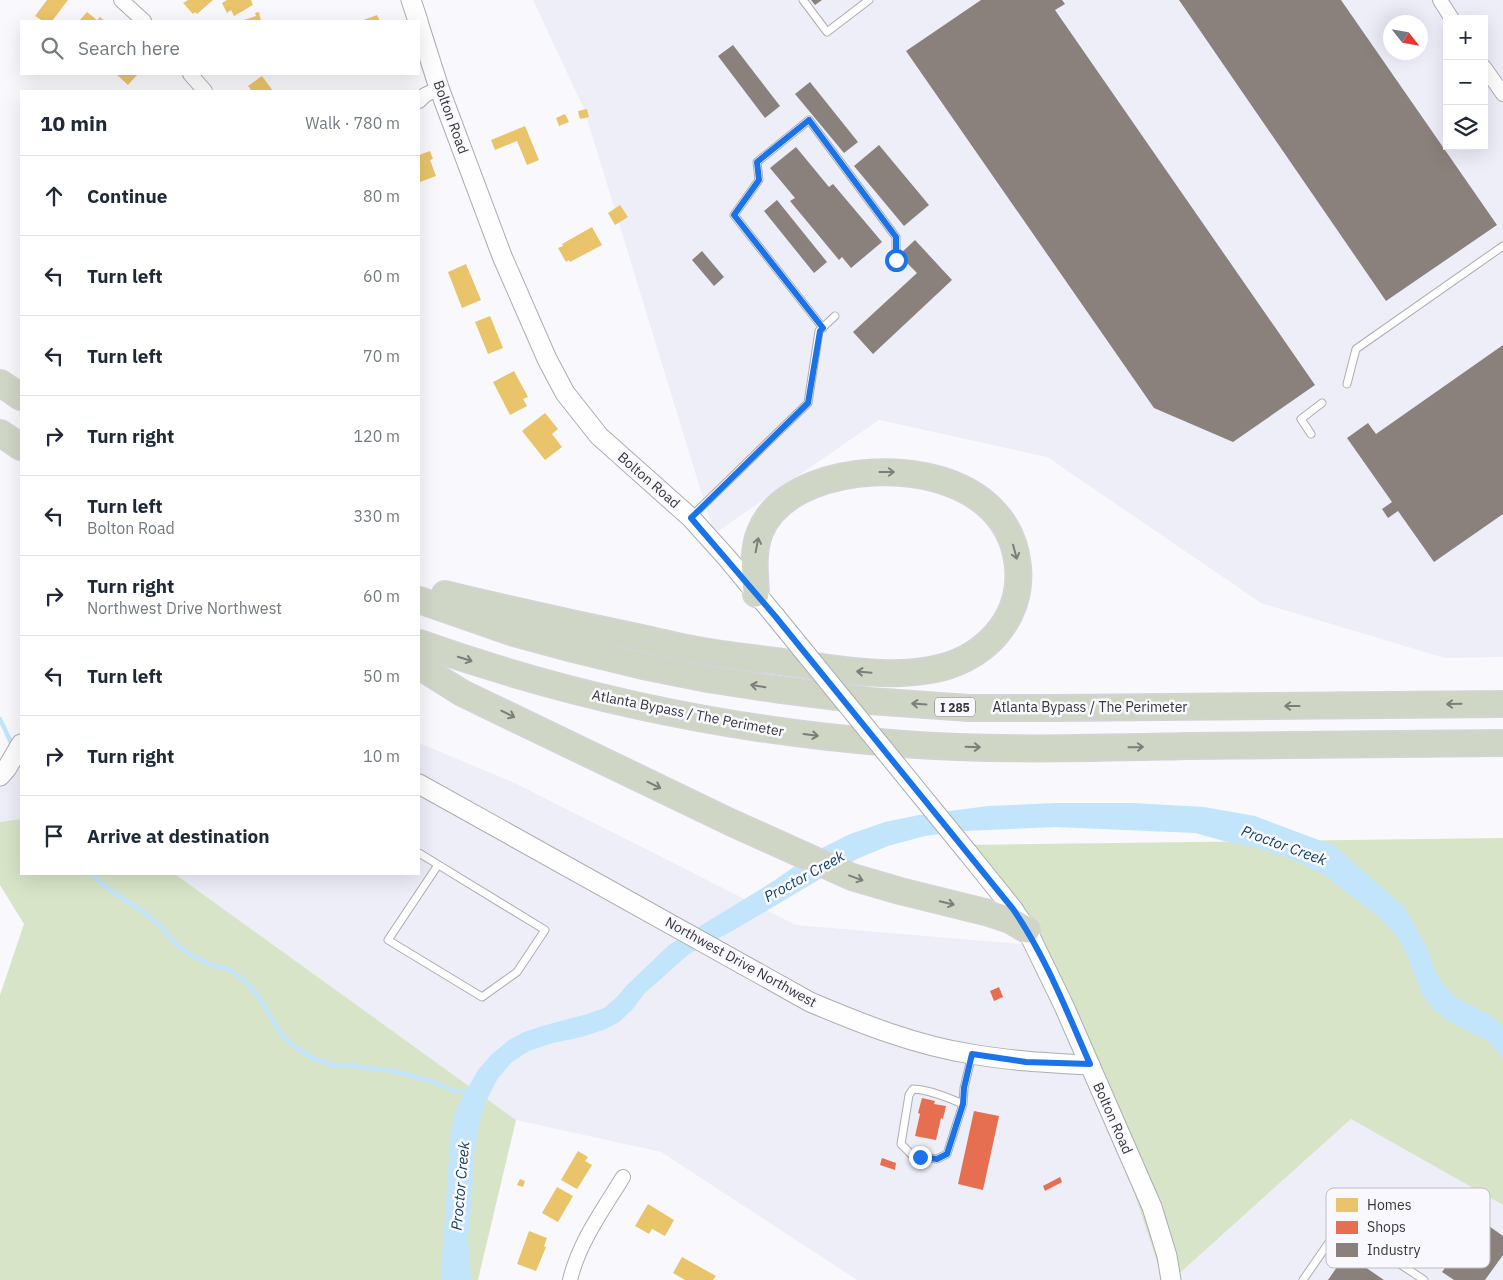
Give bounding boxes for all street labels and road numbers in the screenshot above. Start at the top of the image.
street label: Bolton Road [429,78,473,156]
street label: Bolton Road [614,448,684,512]
street label: Atlanta Bypass / The Perimeter [591,686,785,740]
road number: I 285 [935,698,975,716]
street label: Atlanta Bypass / The Perimeter [993,698,1187,716]
street label: Northwest Drive Northwest [662,913,820,1011]
street label: Bolton Road [1089,1079,1137,1157]

